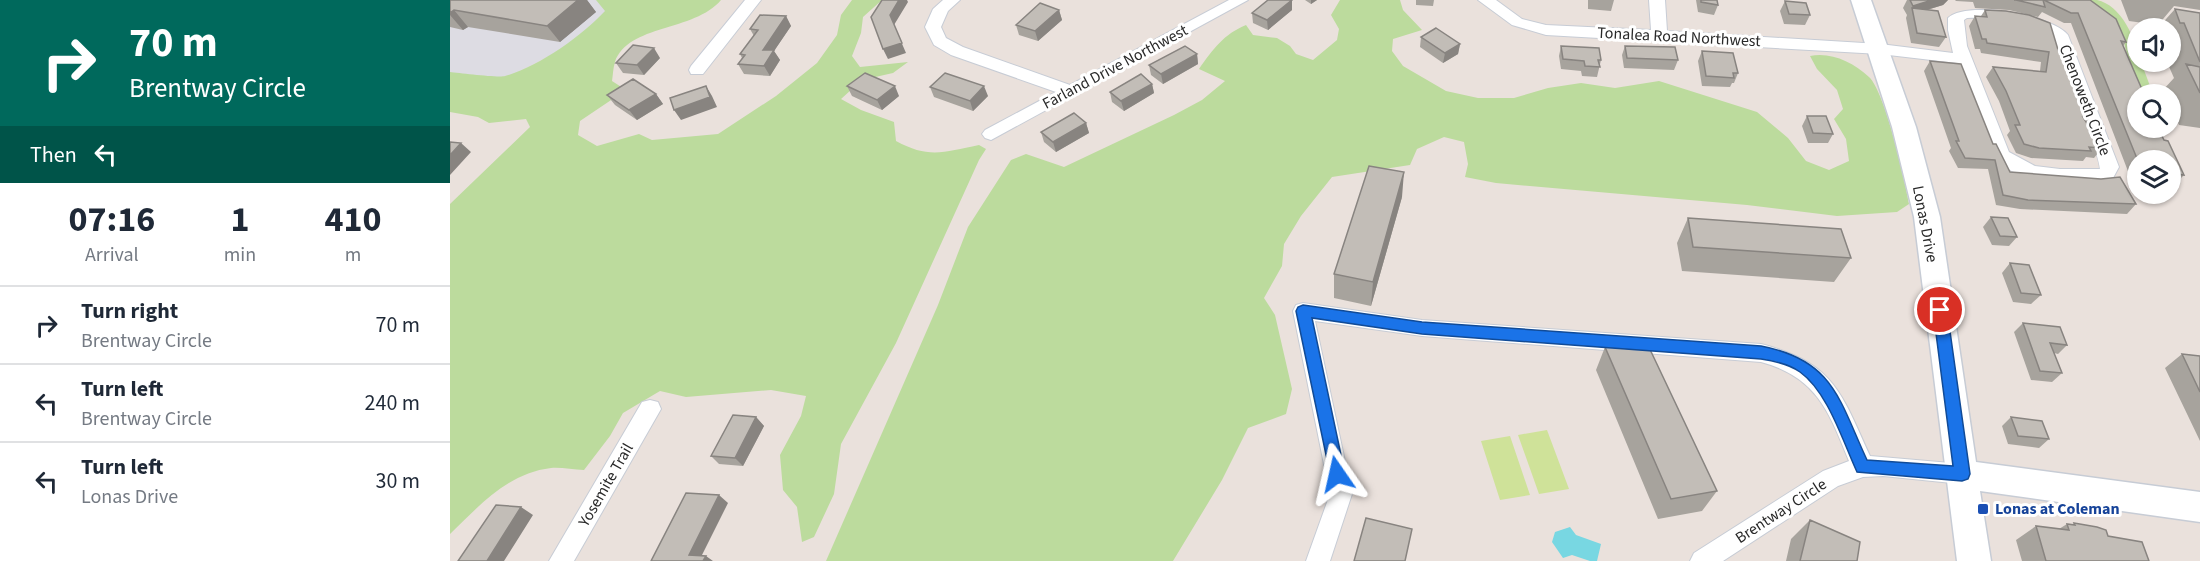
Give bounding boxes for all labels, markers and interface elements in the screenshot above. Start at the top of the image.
text: 70 m [129,13,218,73]
map controls [2127,18,2181,204]
button: sound [2127,18,2181,72]
street label: Farland Drive Northwest [1038,19,1192,115]
street label: Tonalea Road Northwest [1597,22,1762,52]
icon: right [30,24,108,102]
street label: Chenoweth Circle [2054,41,2116,159]
text: Brentway Circle [129,69,306,108]
button: search [2127,84,2181,138]
icon: left [89,138,122,171]
text: Then [30,139,77,171]
button: layers [2127,150,2181,204]
street label: Lonas Drive [1907,184,1943,264]
text: 07:16 [68,194,155,245]
text: 1 [230,194,249,245]
text: 410 [325,194,382,245]
text: Arrival [85,241,139,269]
text: min [224,241,256,269]
text: m [345,241,361,269]
pin [1914,284,1965,335]
icon: arrive [1923,293,1956,326]
text: Turn right [81,295,178,327]
icon: right [30,309,63,342]
text: 70 m [375,309,420,341]
text: Brentway Circle [81,327,212,355]
text: Turn left [81,373,163,405]
icon: left [30,387,63,420]
text: 240 m [365,387,420,419]
text: Brentway Circle [81,405,212,433]
street label: Yosemite Trail [573,439,639,532]
position arrow [1305,442,1369,506]
text: Turn left [81,451,163,483]
icon: left [30,465,63,498]
text: 30 m [375,465,420,497]
street label: Brentway Circle [1731,473,1831,549]
text: Lonas Drive [81,483,178,511]
place label: Lonas at Coleman [1995,498,2120,520]
marker: Lonas at Coleman [1976,502,1990,516]

